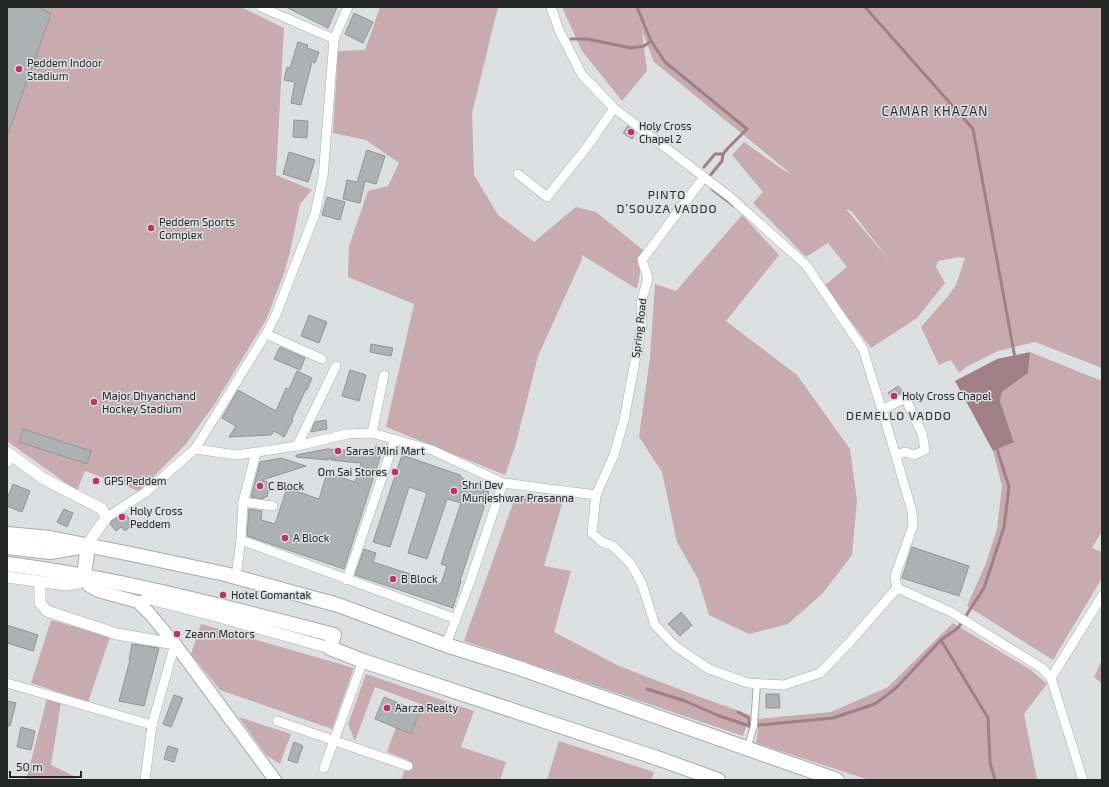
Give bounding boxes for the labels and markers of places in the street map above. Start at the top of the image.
place label: Peddem Indoor Stadium [27,56,103,82]
marker: Peddem Indoor Stadium [14,64,24,74]
place label: Holy Cross Chapel 2 [639,119,692,145]
marker: Holy Cross Chapel 2 [626,127,636,137]
place label: Peddem Sports Complex [159,215,235,241]
marker: Peddem Sports Complex [146,223,156,233]
place label: Major Dhyanchand Hockey Stadium [102,389,196,415]
place label: Holy Cross Chapel [902,389,992,402]
marker: Holy Cross Chapel [889,391,899,401]
marker: Major Dhyanchand Hockey Stadium [89,397,99,407]
place label: Saras Mini Mart [346,444,425,457]
marker: Saras Mini Mart [333,446,343,456]
place label: Om Sai Stores [318,465,387,478]
marker: Om Sai Stores [390,467,400,477]
place label: GPS Peddem [104,474,167,487]
marker: GPS Peddem [91,476,101,486]
place label: Shri Dev Munjeshwar Prasanna [462,478,574,505]
place label: C Block [268,479,304,492]
marker: C Block [255,481,265,491]
marker: Shri Dev Munjeshwar Prasanna [449,486,459,496]
place label: Holy Cross Peddem [130,504,183,530]
marker: Holy Cross Peddem [117,512,127,522]
place label: A Block [293,531,330,544]
marker: A Block [280,533,290,543]
place label: B Block [401,572,438,585]
marker: B Block [388,574,398,584]
place label: Hotel Gomantak [231,588,312,601]
marker: Hotel Gomantak [218,590,228,600]
place label: Zeann Motors [185,627,255,640]
marker: Zeann Motors [172,629,182,639]
place label: Aarza Realty [395,701,458,714]
marker: Aarza Realty [382,703,392,713]

